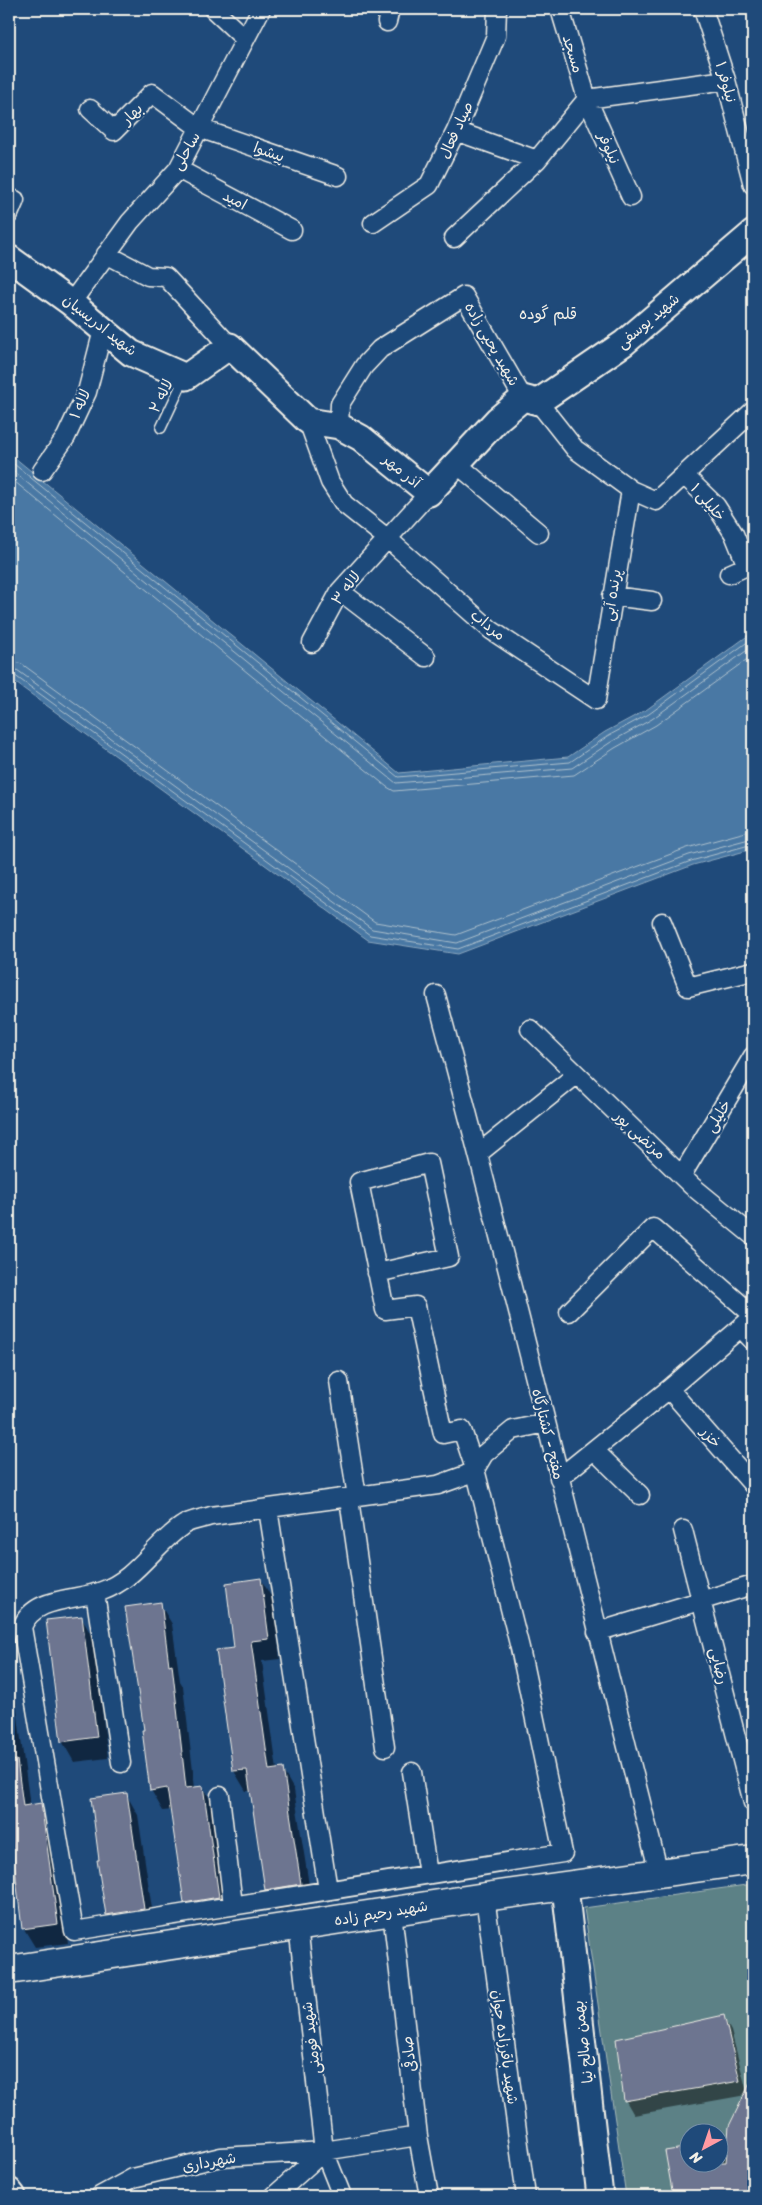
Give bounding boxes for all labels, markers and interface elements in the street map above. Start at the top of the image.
street label: مسجد [555,32,591,76]
street label: نیلوفر ۱ [708,58,744,106]
street label: بهار [114,97,149,132]
street label: صیاد فعال [431,97,481,163]
street label: ساحلی [164,127,208,175]
street label: نیلوفر [590,127,627,168]
street label: پیشوا [250,135,288,169]
street label: امید [218,183,252,217]
street label: شهید ادریسیان [57,287,143,363]
street label: شهید یوسفی [611,287,685,355]
street label: شهید یحیی زاده [457,297,527,391]
district label: قلم گوده [519,299,577,328]
street label: لاله ۲ [142,375,180,417]
street label: لاله ۱ [62,385,98,423]
street label: آذر مهر [375,446,428,496]
street label: خلیلی ۱ [684,477,732,527]
street label: لاله ۳ [324,565,368,611]
street label: پرنده آبی [595,567,629,623]
street label: مرداب [465,603,511,647]
street label: خلیلی [698,1094,738,1138]
street label: مرتضی پور [607,1103,672,1166]
street label: مفتح - کشتارگاه [524,1386,572,1482]
street label: خزر [693,1419,728,1454]
street label: رضایی [702,1645,736,1687]
street label: شهید رحیم زاده [332,1893,430,1933]
street label: شهید باقرزاده جوان [484,1988,526,2106]
street label: بهمن صالح نیا [565,1999,601,2085]
street label: شهید فومنی [294,2000,328,2076]
street label: صادقی [394,2035,424,2073]
north arrow [680,2122,730,2172]
street label: شهرداری [180,2144,238,2180]
text: N [684,2145,708,2171]

